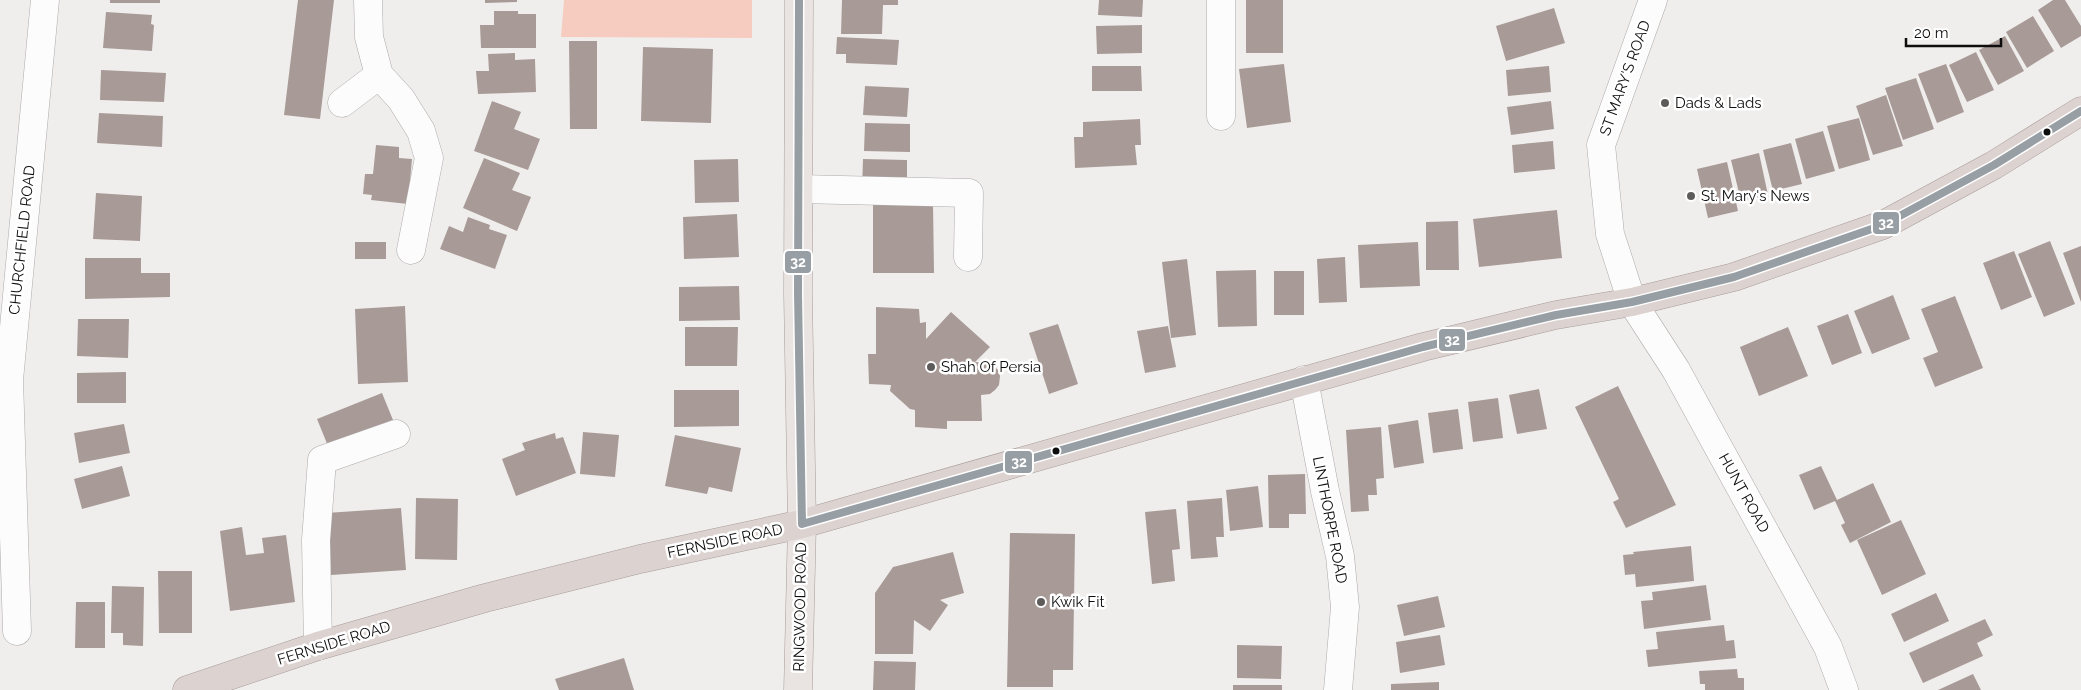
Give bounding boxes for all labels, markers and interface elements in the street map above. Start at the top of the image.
scale bar [1906,15,2001,47]
street label: ST MARY'S ROAD [1596,18,1654,138]
text: 20 m [1914,24,1949,42]
place label: Dads & Lads [1675,94,1762,112]
marker: Dads & Lads [1659,97,1671,109]
unlabelled marker [2042,127,2052,137]
street label: CHURCHFIELD ROAD [5,164,39,316]
place label: St. Mary's News [1701,187,1810,205]
marker: St. Mary's News [1685,190,1697,202]
line badge: 32 [1872,211,1900,235]
text: 32 [1878,215,1894,231]
line badge: 32 [784,250,812,274]
text: 32 [790,254,806,270]
line badge: 32 [1438,328,1466,352]
text: 32 [1444,332,1460,348]
place label: Shah Of Persia [941,358,1041,376]
marker: Shah Of Persia [925,361,937,373]
unlabelled marker [1051,446,1061,456]
line badge: 32 [1004,450,1033,474]
street label: HUNT ROAD [1715,450,1773,536]
text: 32 [1011,454,1027,470]
street label: LINTHORPE ROAD [1309,455,1351,585]
street label: FERNSIDE ROAD [666,520,785,562]
street label: RINGWOOD ROAD [790,542,810,672]
place label: Kwik Fit [1051,593,1104,611]
marker: Kwik Fit [1035,596,1047,608]
street label: FERNSIDE ROAD [275,617,393,669]

